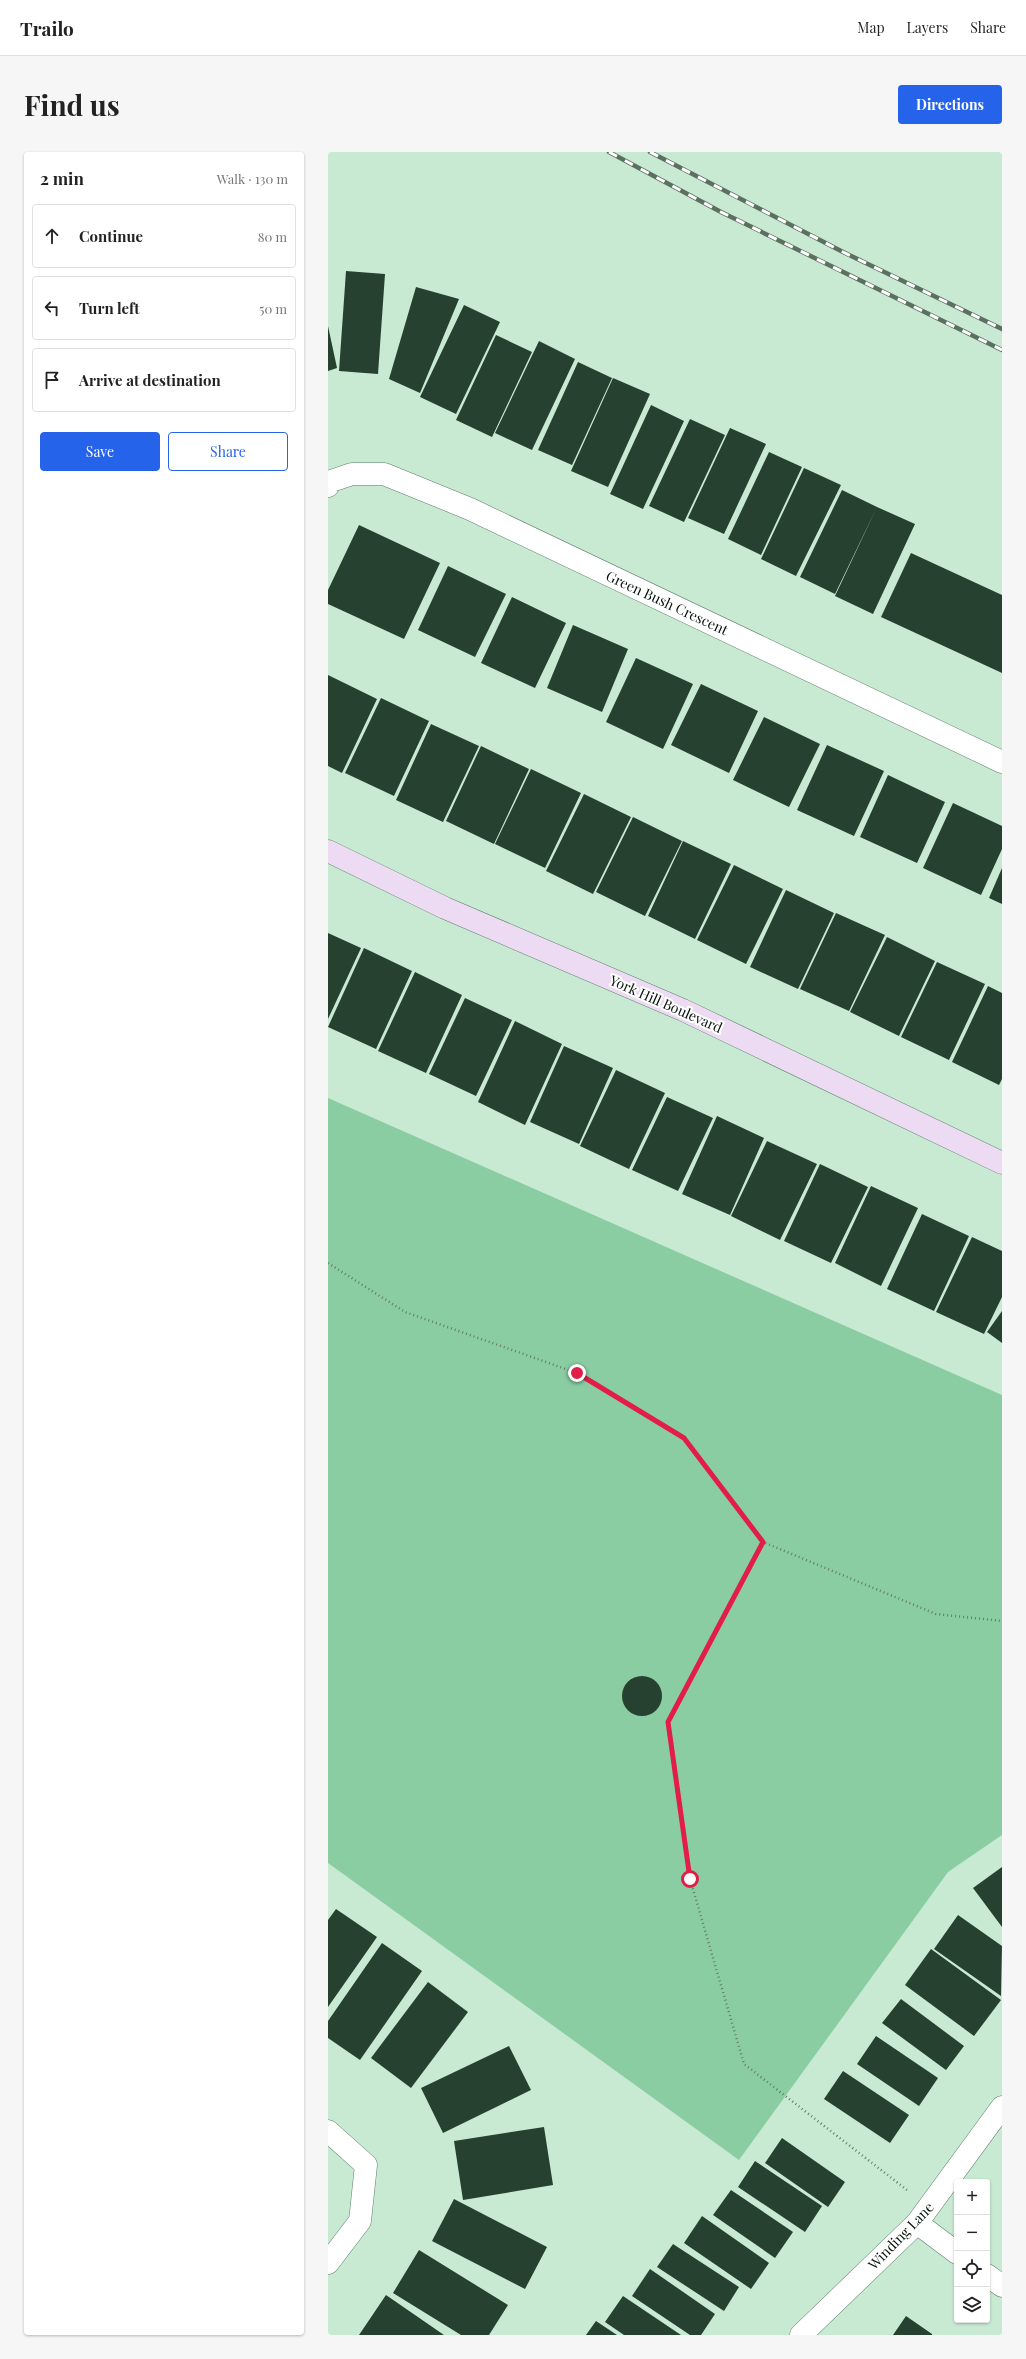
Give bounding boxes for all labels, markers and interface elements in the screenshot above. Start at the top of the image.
text: Trailo [20,15,74,41]
text: Map [857,18,885,37]
text: Layers [907,18,948,37]
text: Share [970,18,1006,37]
button: Directions [898,85,1002,124]
text: Find us [24,86,120,123]
text: 2 min [40,167,84,189]
text: Walk · 130 m [217,170,288,187]
icon: ahead [41,225,63,247]
text: Continue [79,226,143,246]
text: 80 m [258,228,287,245]
icon: left [41,297,63,319]
text: Turn left [79,298,140,318]
text: 50 m [259,300,287,317]
icon: arrive [41,369,63,391]
text: Arrive at destination [79,370,221,390]
button: Save [40,432,160,471]
button: Share [168,432,288,471]
street label: Green Bush Crescent [603,566,732,640]
street label: York Hill Boulevard [606,970,726,1037]
route end [568,1364,586,1382]
route start [681,1870,699,1888]
map controls [954,2179,990,2323]
button: + [954,2179,990,2215]
street label: Winding Lane [863,2198,938,2274]
button: − [954,2215,990,2251]
button: locate [954,2251,990,2287]
button: layers [954,2287,990,2323]

